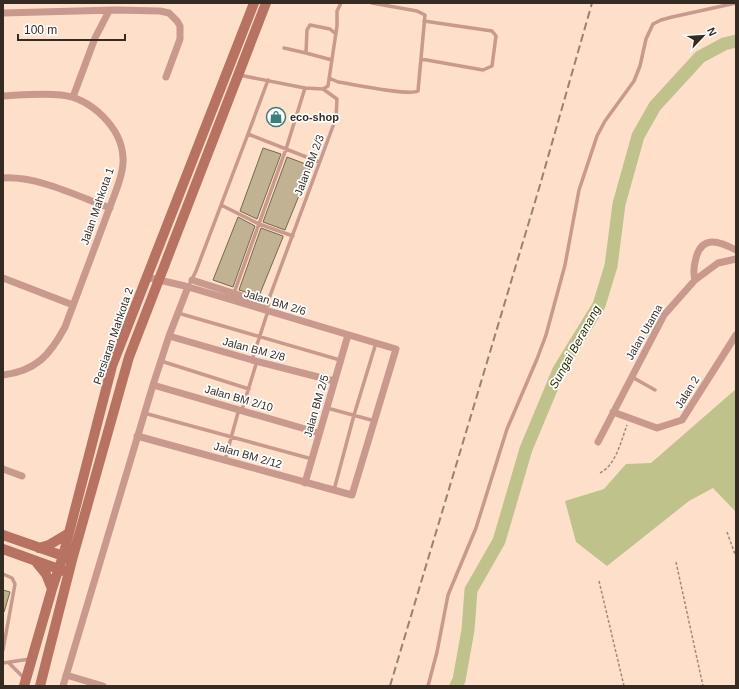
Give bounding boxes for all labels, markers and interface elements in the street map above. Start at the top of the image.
scale bar [18,16,125,42]
north arrow [683,16,723,56]
text: 100 m [24,23,57,37]
text: N [705,26,719,38]
shop icon: eco-shop [265,106,287,128]
place label: eco-shop [290,111,339,123]
street label: Jalan BM 2/3 [292,133,326,197]
street label: Jalan Mahkota 1 [78,166,116,246]
street label: Persiaran Mahkota 2 [91,286,135,386]
street label: Jalan BM 2/6 [243,287,307,317]
street label: Jalan Utama [623,302,665,362]
water label: Sungai Beranang [546,303,604,391]
street label: Jalan BM 2/8 [221,335,287,363]
street label: Jalan BM 2/5 [301,373,331,439]
street label: Jalan 2 [673,374,701,410]
street label: Jalan BM 2/10 [204,383,274,413]
street label: Jalan BM 2/12 [213,440,283,470]

